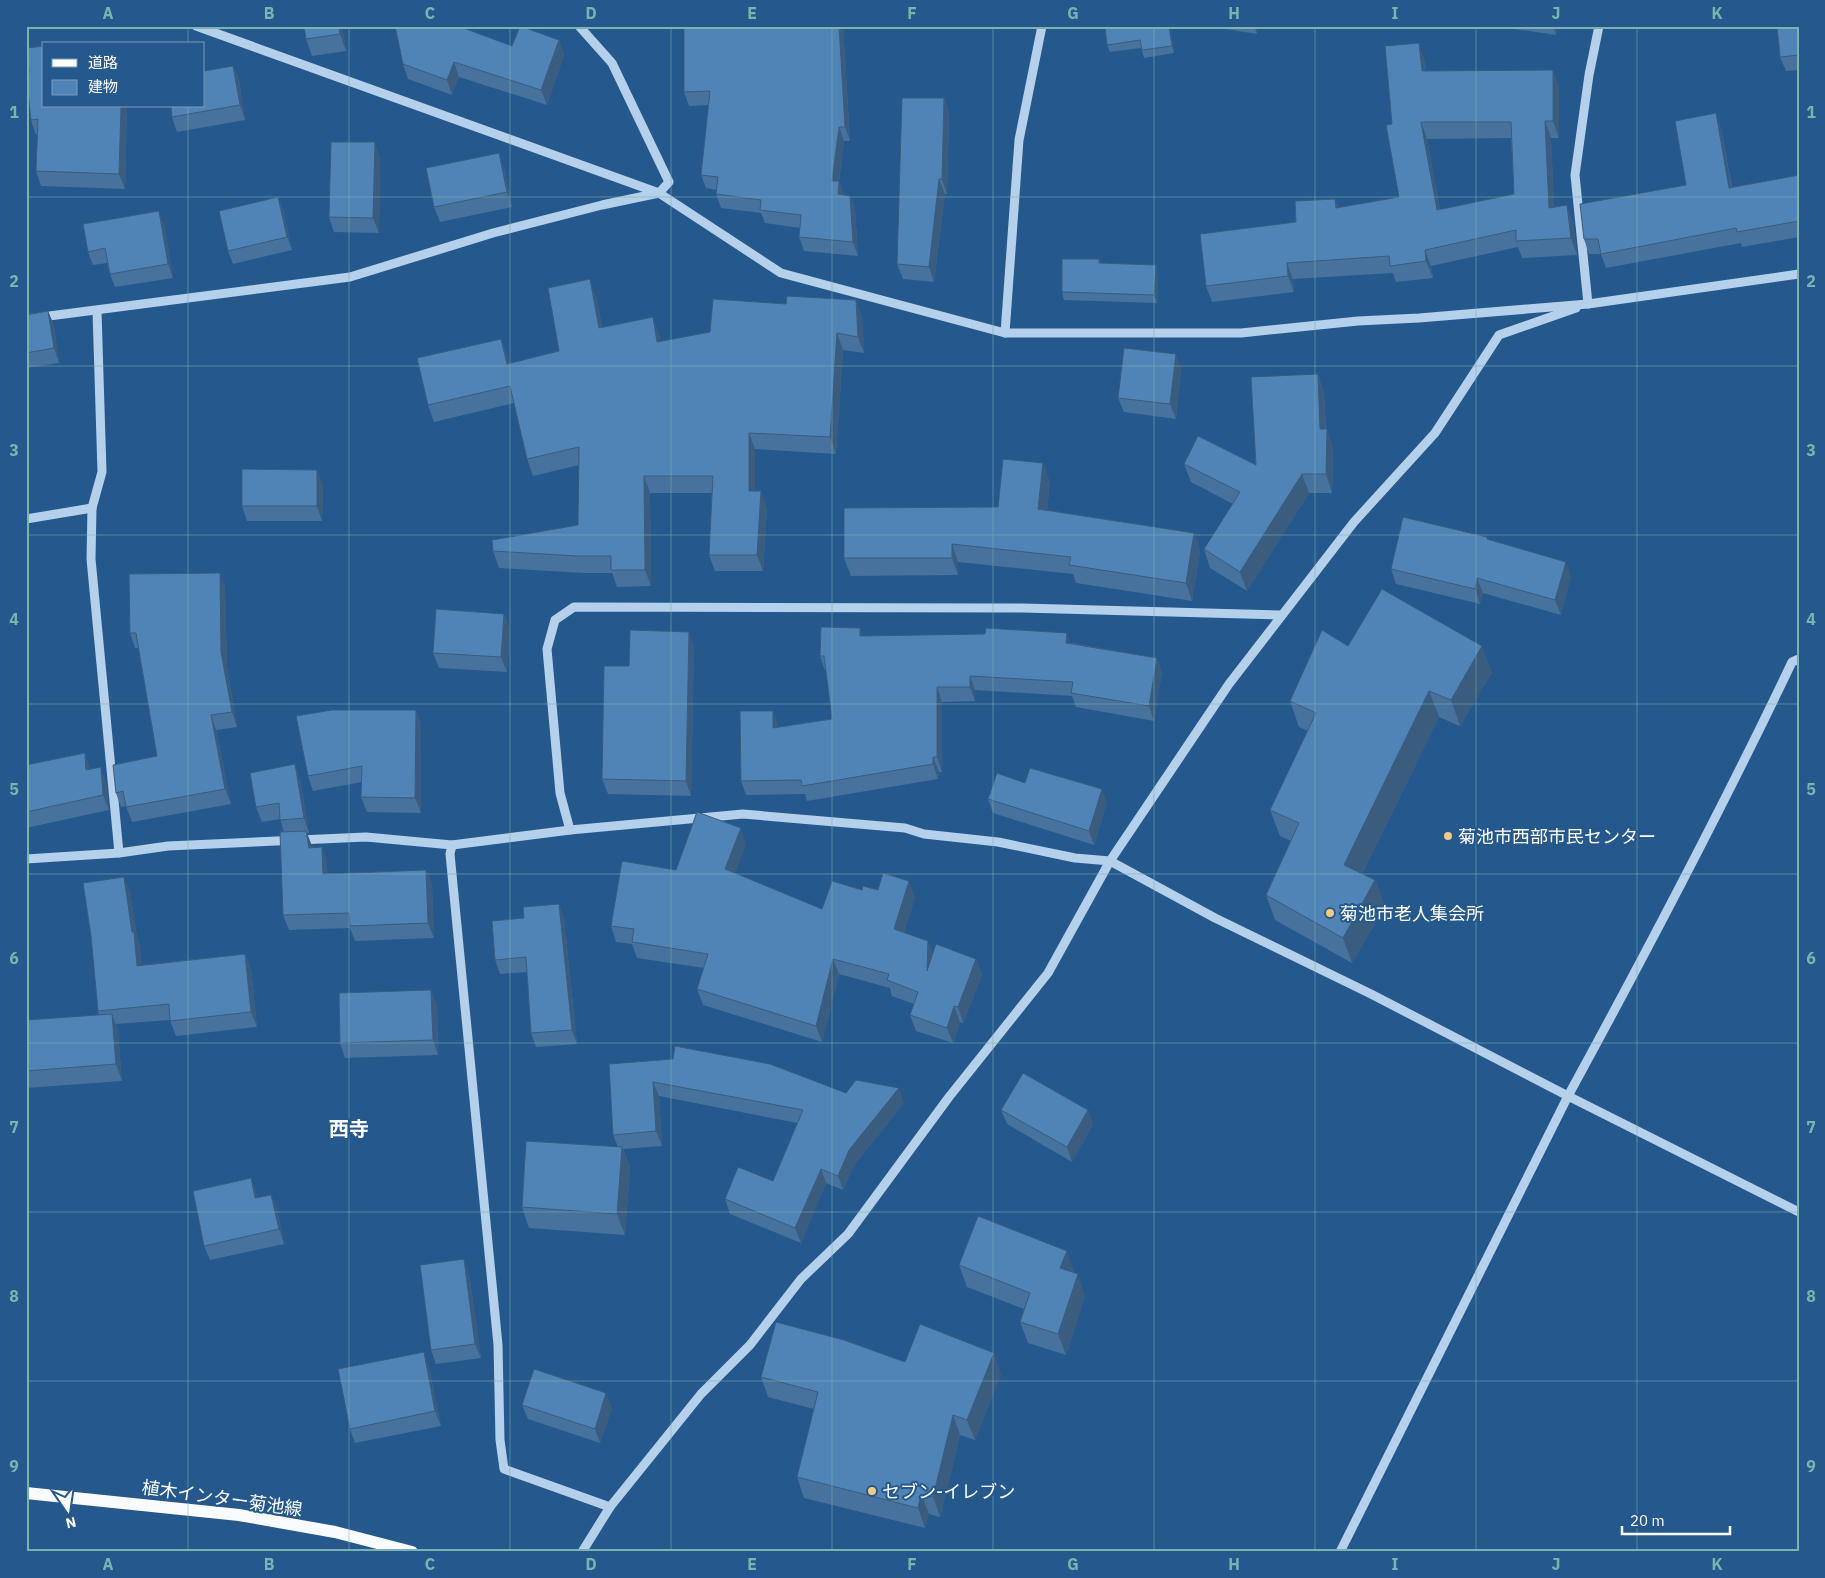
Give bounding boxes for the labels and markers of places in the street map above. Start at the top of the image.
place label: 菊池市西部市民センター [1458,825,1656,848]
marker: 菊池市西部市民センター [1442,830,1454,842]
place label: 菊池市老人集会所 [1340,902,1484,925]
marker: 菊池市老人集会所 [1324,907,1336,919]
place label: セブン-イレブン [882,1480,1015,1503]
marker: セブン-イレブン [866,1485,878,1497]

